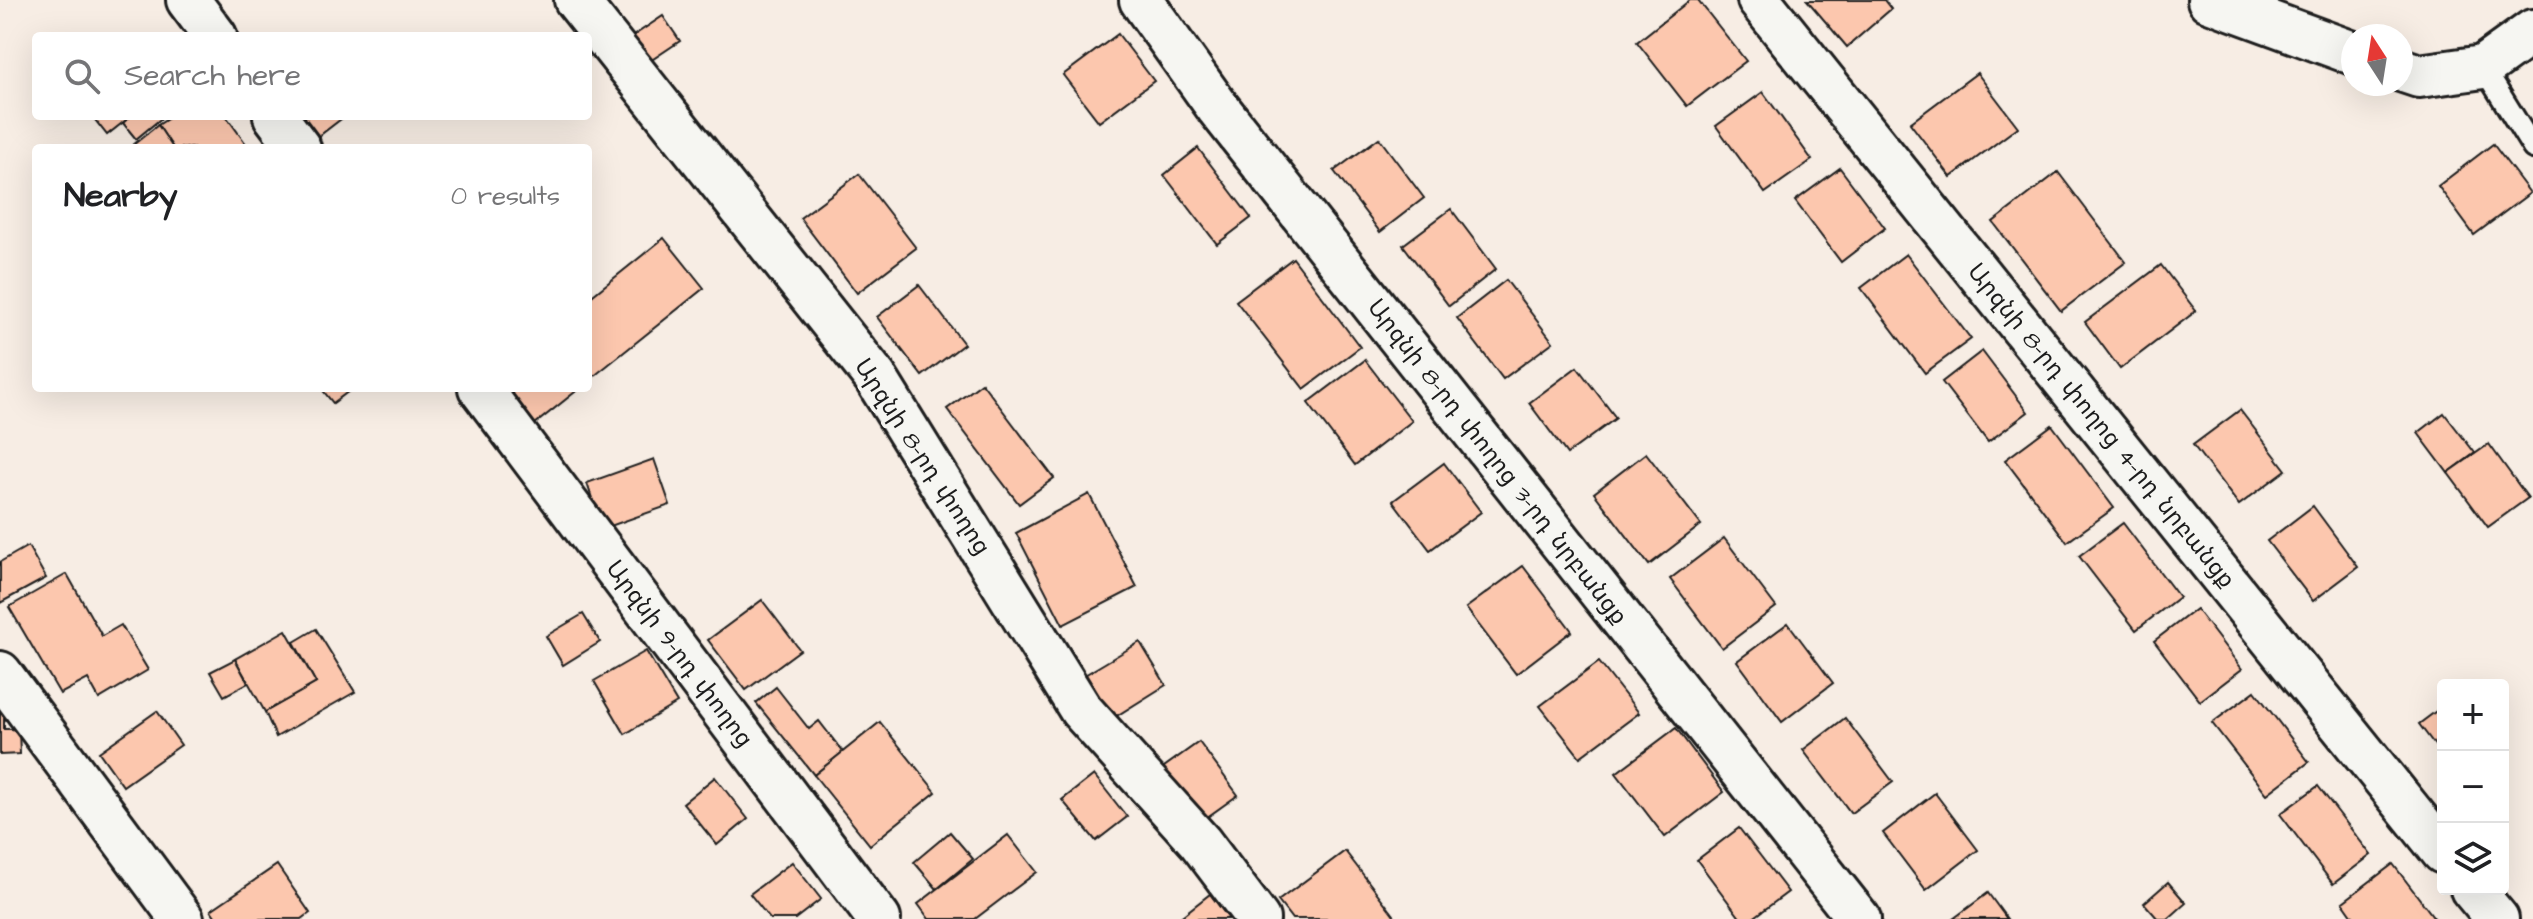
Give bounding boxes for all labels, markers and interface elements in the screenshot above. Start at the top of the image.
north arrow [2341,24,2413,96]
search box [32,32,592,120]
icon: search [60,54,104,98]
text: Search here [124,55,301,97]
text: Nearby [64,172,178,220]
text: 0 results [451,178,560,214]
street label: Արզնի 8-րդ փողոց 4-րդ նրբանցք [1959,256,2243,596]
street label: Արզնի 8-րդ փողոց 3-րդ նրբանցք [1359,292,1635,632]
street label: Արզնի 8-րդ փողոց [846,352,998,562]
street label: Արզնի 9-րդ փողոց [597,553,761,755]
map controls [2437,679,2509,895]
button: + [2437,679,2509,751]
button: − [2437,751,2509,823]
button: layers [2437,823,2509,895]

